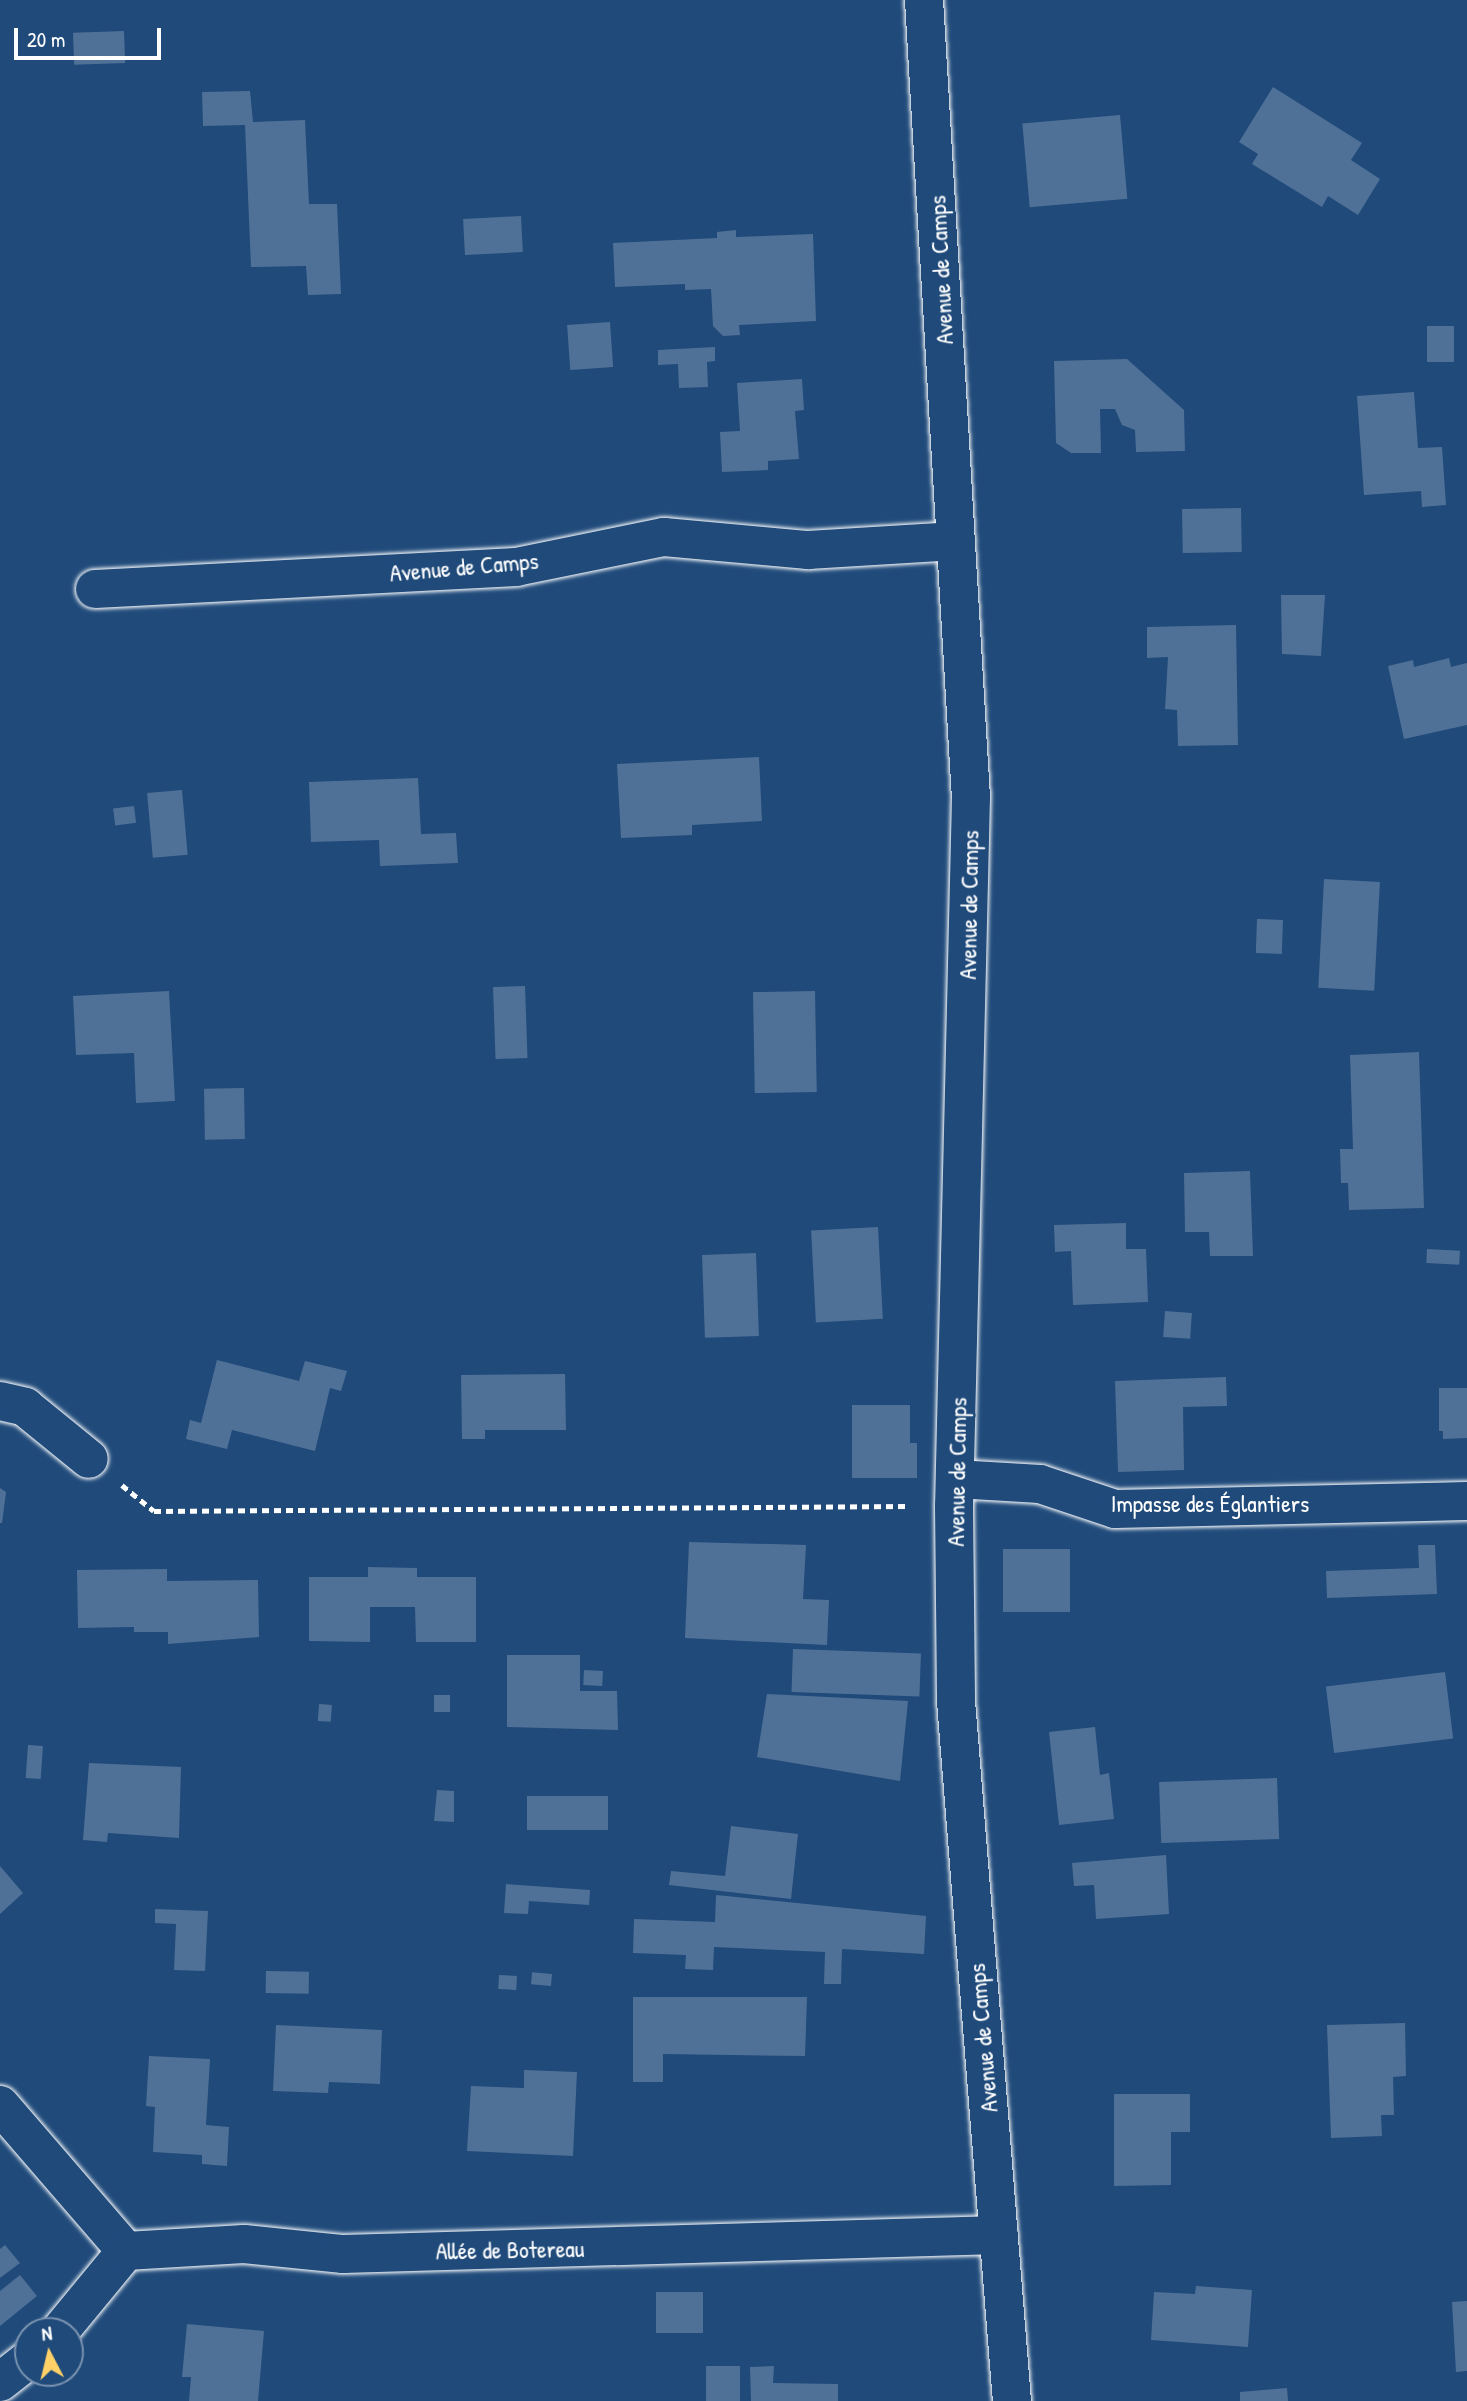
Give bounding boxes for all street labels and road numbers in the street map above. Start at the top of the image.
street label: Avenue de Camps [923,195,959,345]
street label: Avenue de Camps [388,546,540,588]
street label: Avenue de Camps [953,830,985,980]
street label: Avenue de Camps [941,1397,973,1547]
street label: Impasse des Églantiers [1111,1490,1309,1518]
street label: Avenue de Camps [962,1962,1004,2114]
street label: Allée de Botereau [435,2234,585,2266]

